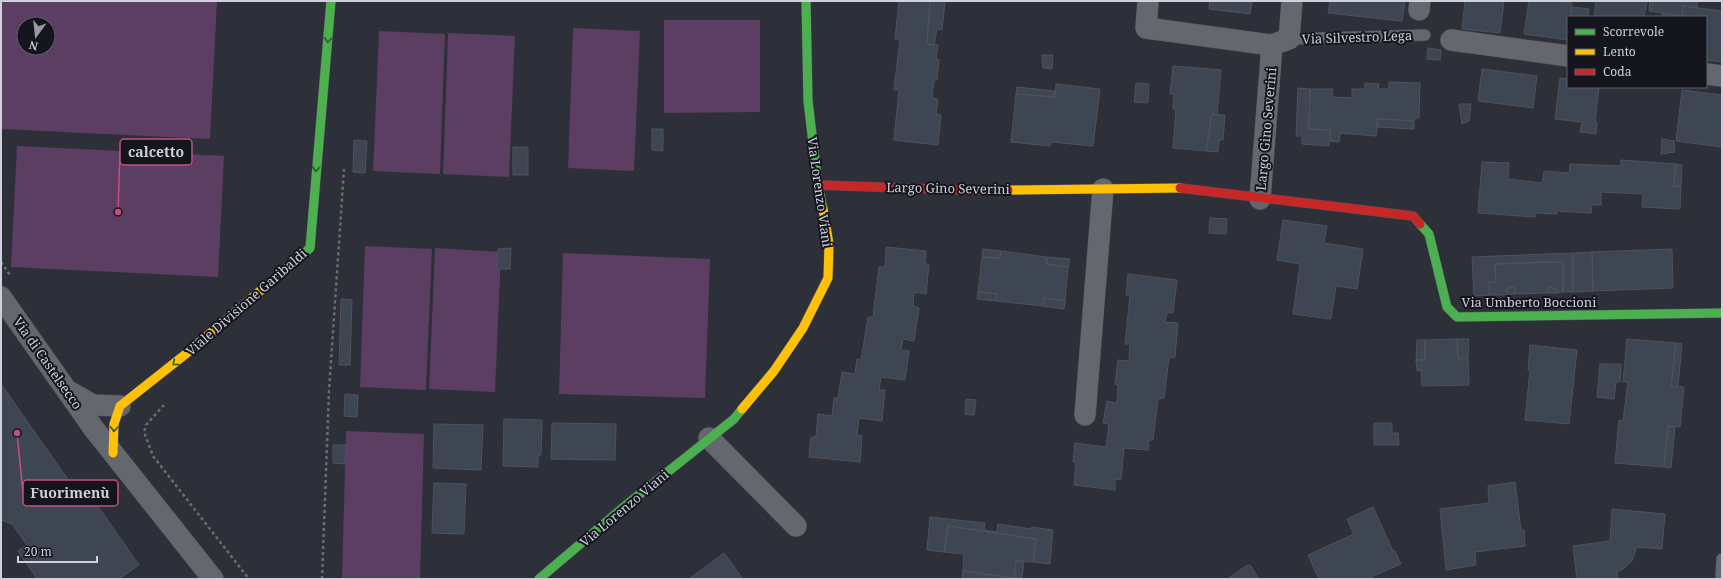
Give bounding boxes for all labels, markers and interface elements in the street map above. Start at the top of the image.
north arrow [16,16,56,56]
legend [1567,16,1707,88]
text: Scorrevole [1603,23,1664,40]
street label: Via Silvestro Lega [1302,26,1412,48]
one-way arrow [323,37,332,43]
text: N [27,38,39,55]
text: Lento [1603,43,1636,60]
text: Coda [1603,63,1632,80]
street label: Largo Gino Severini [1252,67,1280,191]
street label: Via Lorenzo Viani [803,136,837,248]
callout: calcetto [120,139,192,165]
text: calcetto [128,142,184,161]
one-way arrow [312,166,321,172]
street label: Largo Gino Severini [886,178,1010,198]
street label: Viale Divisione Garibaldi [182,245,310,359]
street label: Via Umberto Boccioni [1462,293,1596,311]
street label: Via di Castelsecco [9,313,87,413]
one-way arrow [172,358,179,365]
one-way arrow [109,426,118,432]
street label: Via Lorenzo Viani [576,465,672,551]
callout: Fuorimenù [23,480,118,506]
text: Fuorimenù [30,483,110,502]
scale bar [18,538,97,564]
text: 20 m [24,543,52,560]

